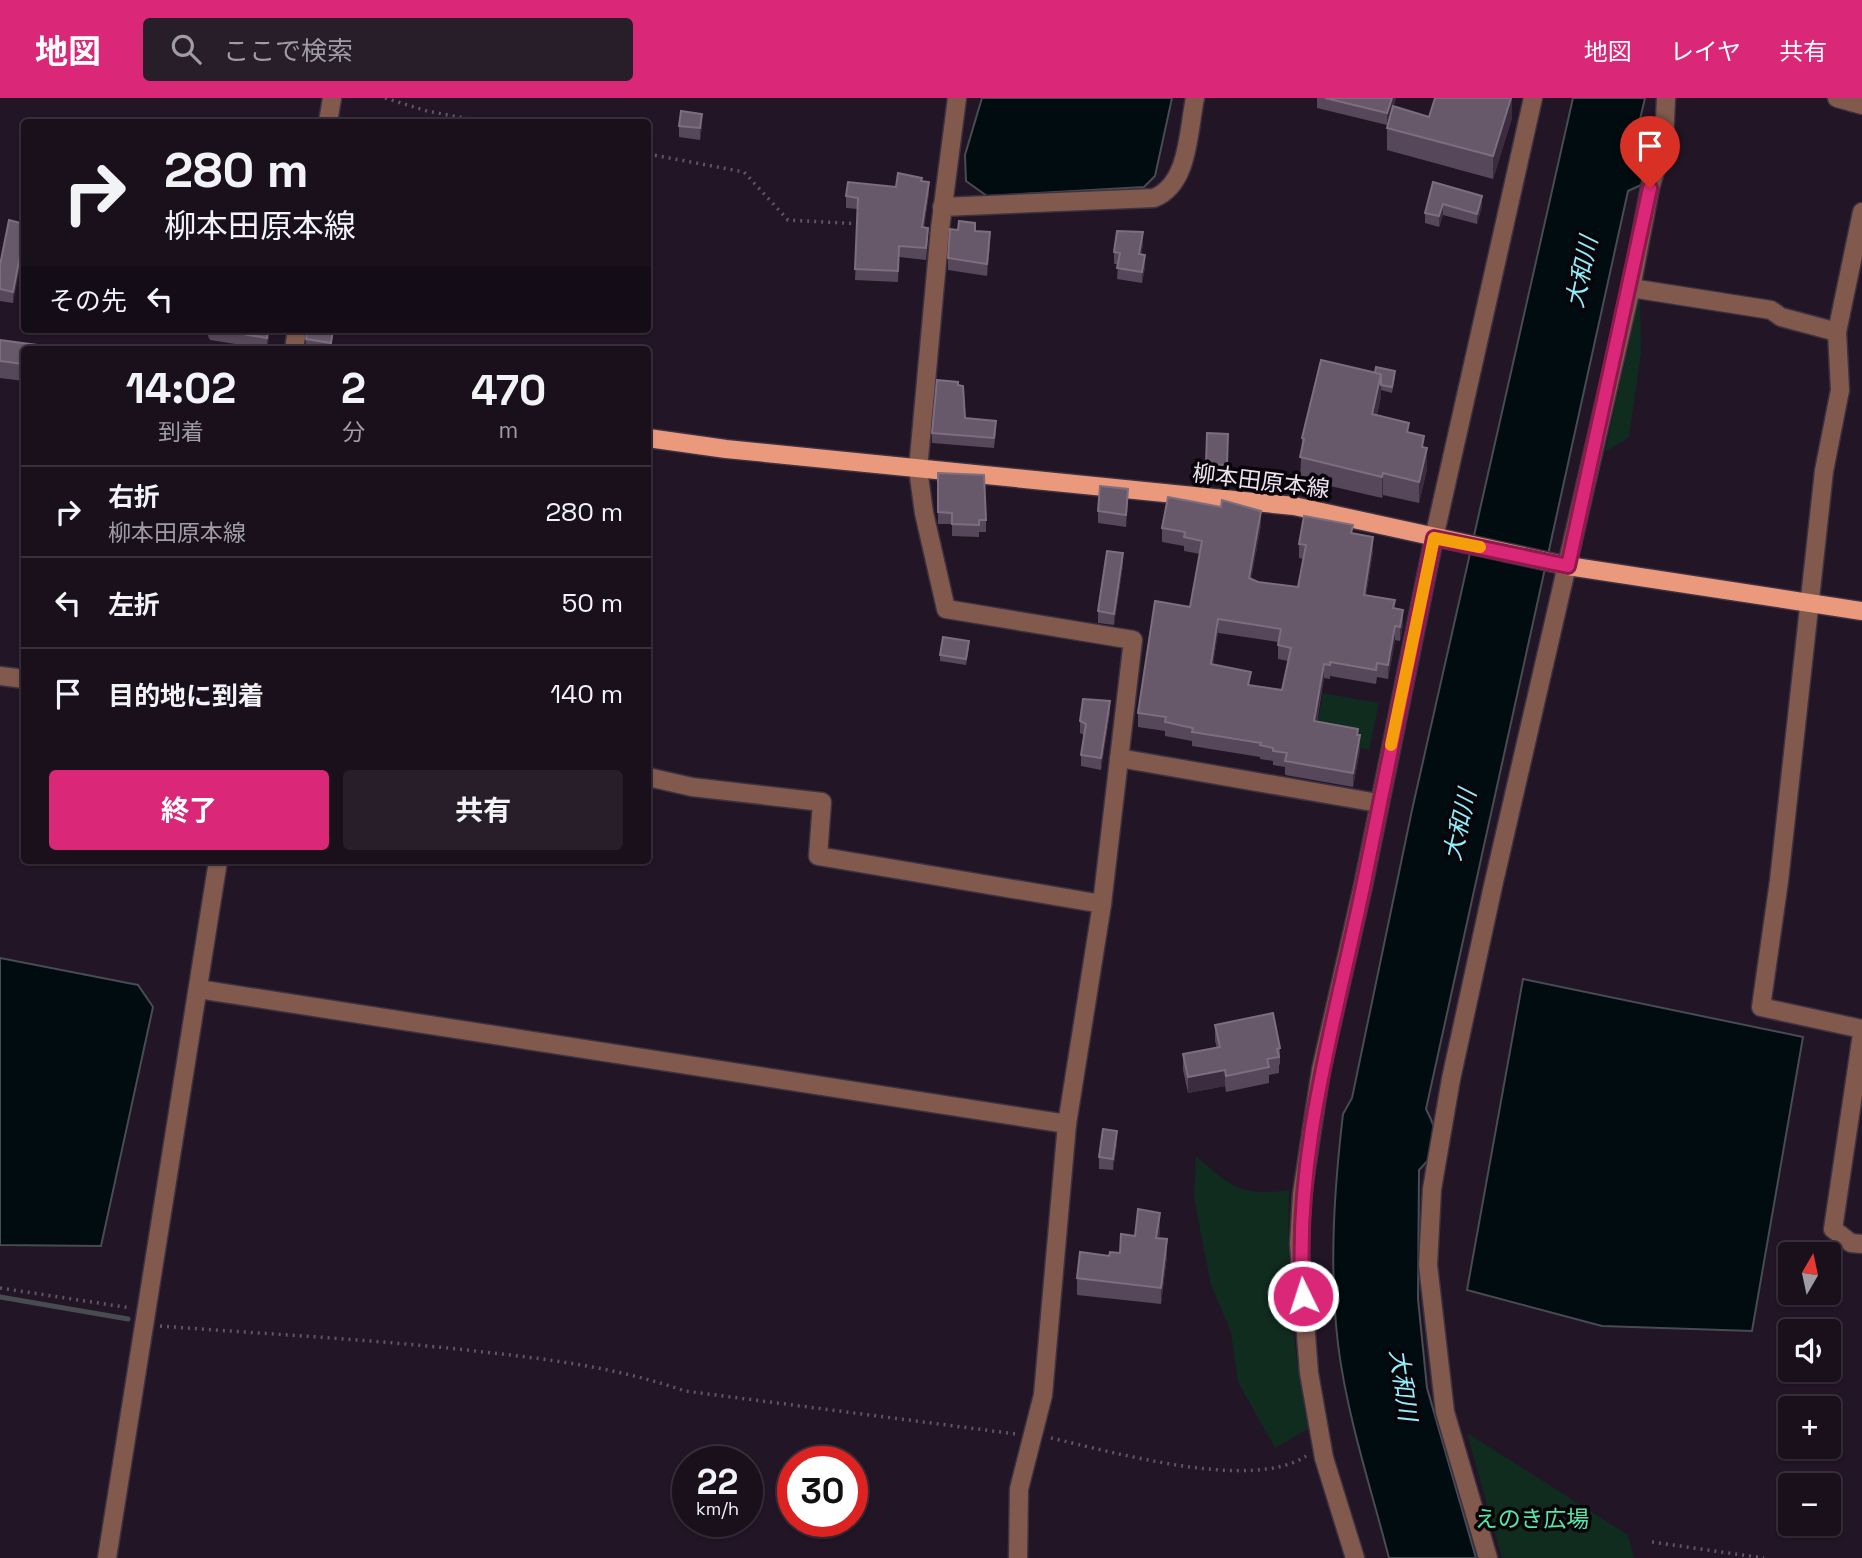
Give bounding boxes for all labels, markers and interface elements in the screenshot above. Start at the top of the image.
search box [143,18,633,81]
icon: search [167,30,205,68]
text: 地図 [35,31,101,73]
text: ここで検索 [223,34,353,68]
text: 地図 [1584,36,1632,67]
text: レイヤ [1670,36,1741,67]
text: 共有 [1779,36,1827,67]
pin [1620,116,1680,188]
icon: arrive [1631,127,1669,165]
text: 280 m [164,139,309,201]
icon: right [49,147,140,238]
text: 柳本田原本線 [164,206,356,246]
water label: 大和川 [1559,231,1605,310]
icon: left [141,280,179,318]
text: その先 [49,284,127,318]
text: 14:02 [126,362,236,415]
text: 2 [341,362,366,415]
text: 470 [471,364,546,417]
text: m [499,415,518,445]
text: 到着 [158,417,204,447]
text: 分 [342,417,365,447]
street label: 柳本田原本線 [1191,458,1331,504]
text: 右折 [108,480,160,514]
icon: right [49,493,87,531]
text: 280 m [545,495,623,529]
text: 柳本田原本線 [108,518,246,548]
icon: left [49,584,87,622]
text: 50 m [562,586,623,620]
text: 左折 [108,588,160,622]
icon: arrive [49,675,87,713]
text: 140 m [550,677,623,711]
text: 目的地に到着 [108,679,264,713]
button: 終了 [49,770,329,850]
button: 共有 [343,770,623,850]
water label: 大和川 [1436,783,1483,863]
north arrow [1778,1242,1841,1306]
map controls [1778,1242,1841,1536]
position arrow [1266,1259,1340,1333]
button: sound [1778,1319,1841,1382]
water label: 大和川 [1383,1347,1424,1426]
button: + [1778,1396,1841,1459]
speed limit sign: 30 [777,1446,868,1537]
text: 22 [697,1460,738,1504]
button: − [1778,1473,1841,1536]
text: km/h [696,1497,739,1520]
park label: えのき広場 [1475,1504,1589,1534]

